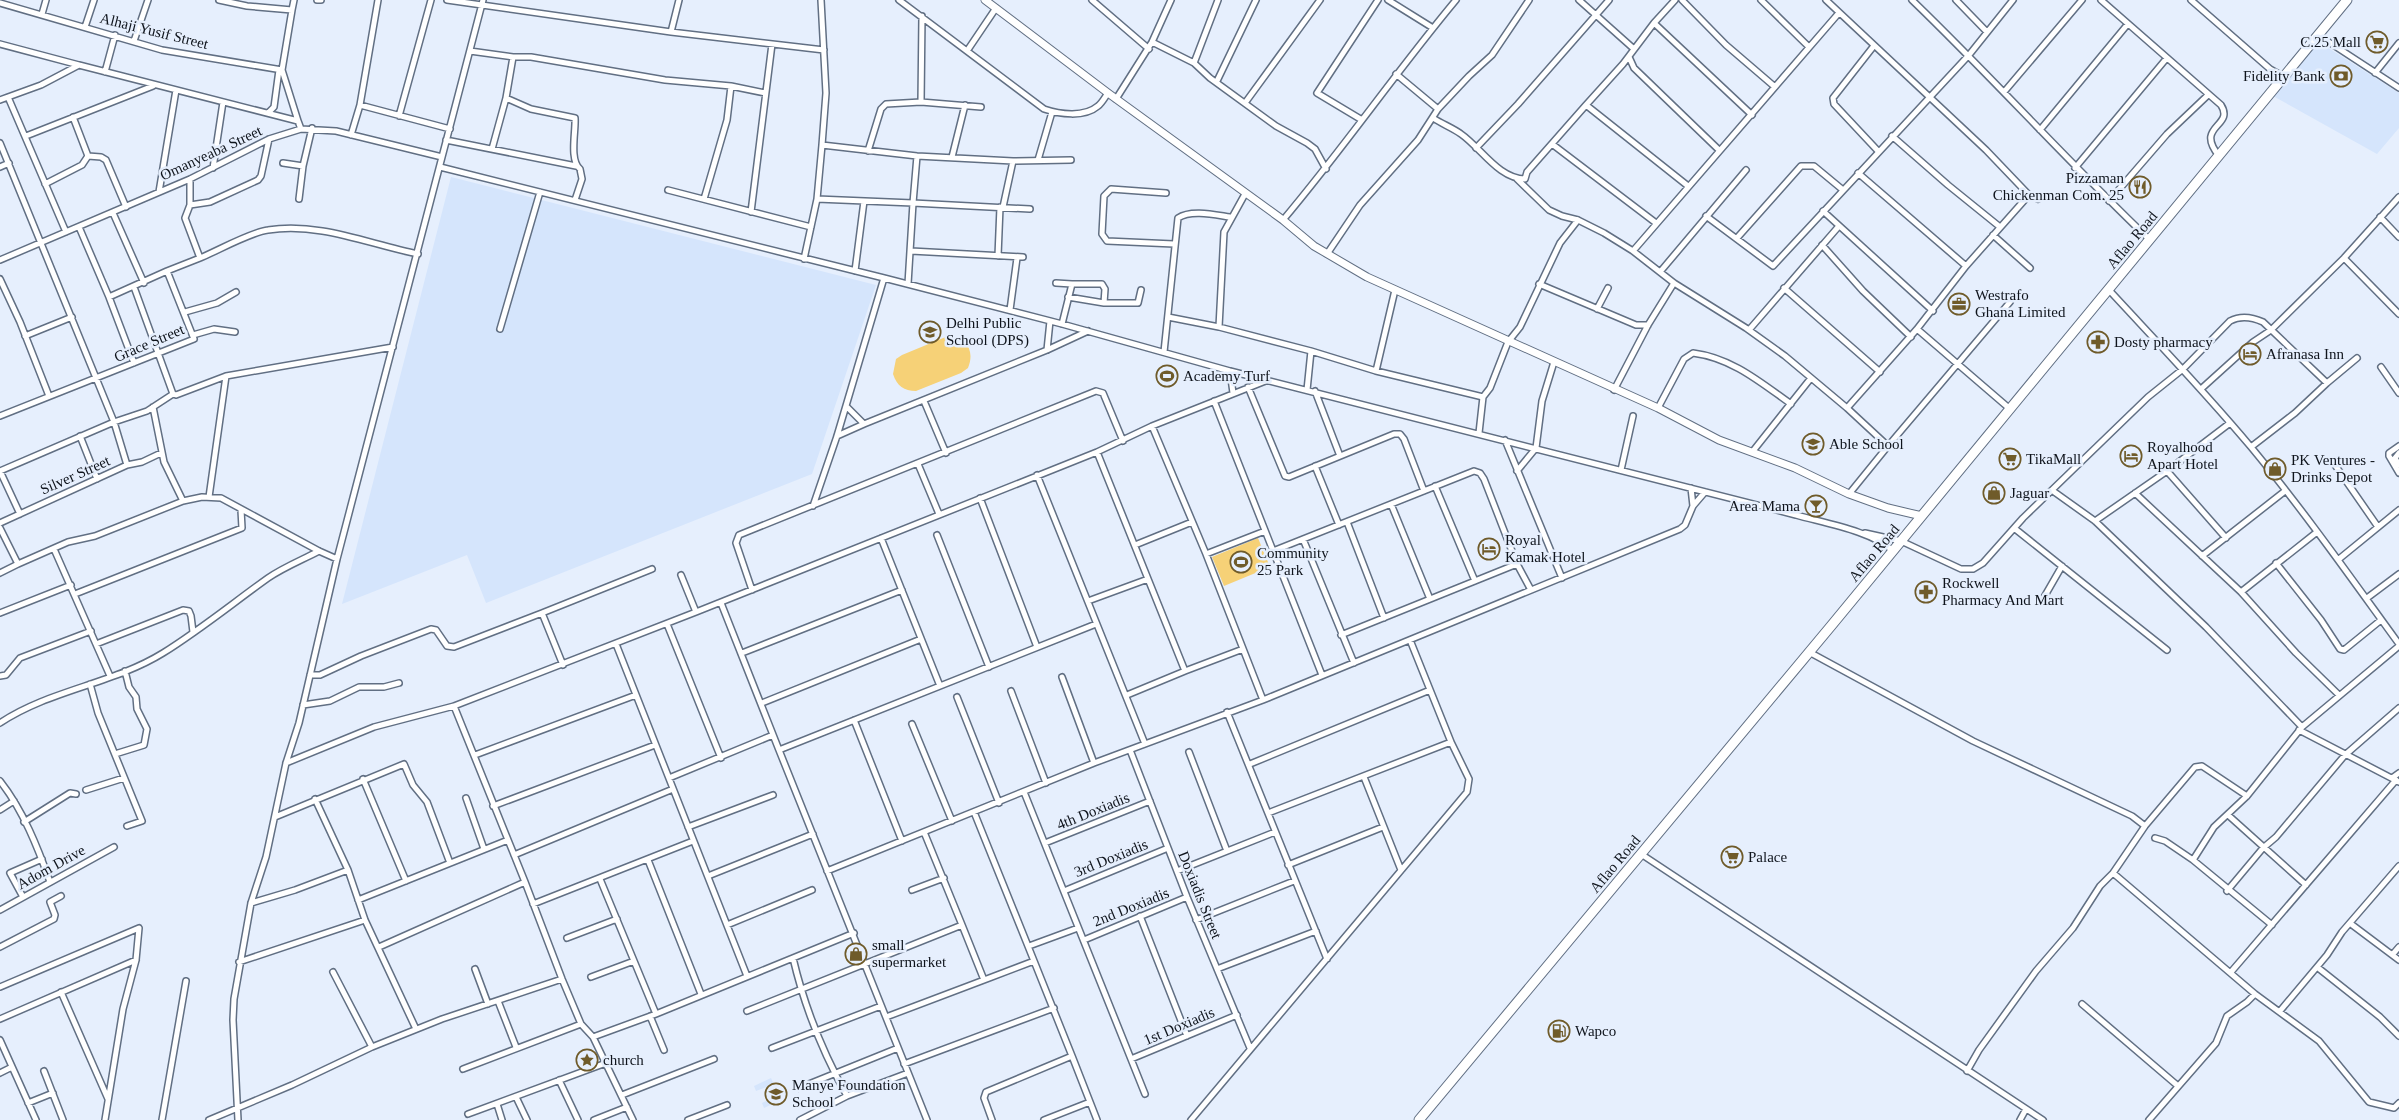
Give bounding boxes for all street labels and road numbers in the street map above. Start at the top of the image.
street label: Alhaji Yusif Street [98,10,211,52]
street label: Omanyeaba Street [158,122,265,184]
street label: Aflao Road [2104,208,2161,272]
street label: Grace Street [112,321,187,365]
street label: Silver Street [38,452,113,497]
street label: Aflao Road [1846,521,1903,585]
street label: 4th Doxiadis [1054,789,1132,833]
street label: Aflao Road [1587,832,1644,896]
street label: 3rd Doxiadis [1072,836,1150,880]
street label: Adom Drive [14,842,88,892]
street label: Doxiadis Street [1175,849,1225,942]
street label: 2nd Doxiadis [1091,884,1171,929]
street label: 1st Doxiadis [1141,1004,1217,1048]

